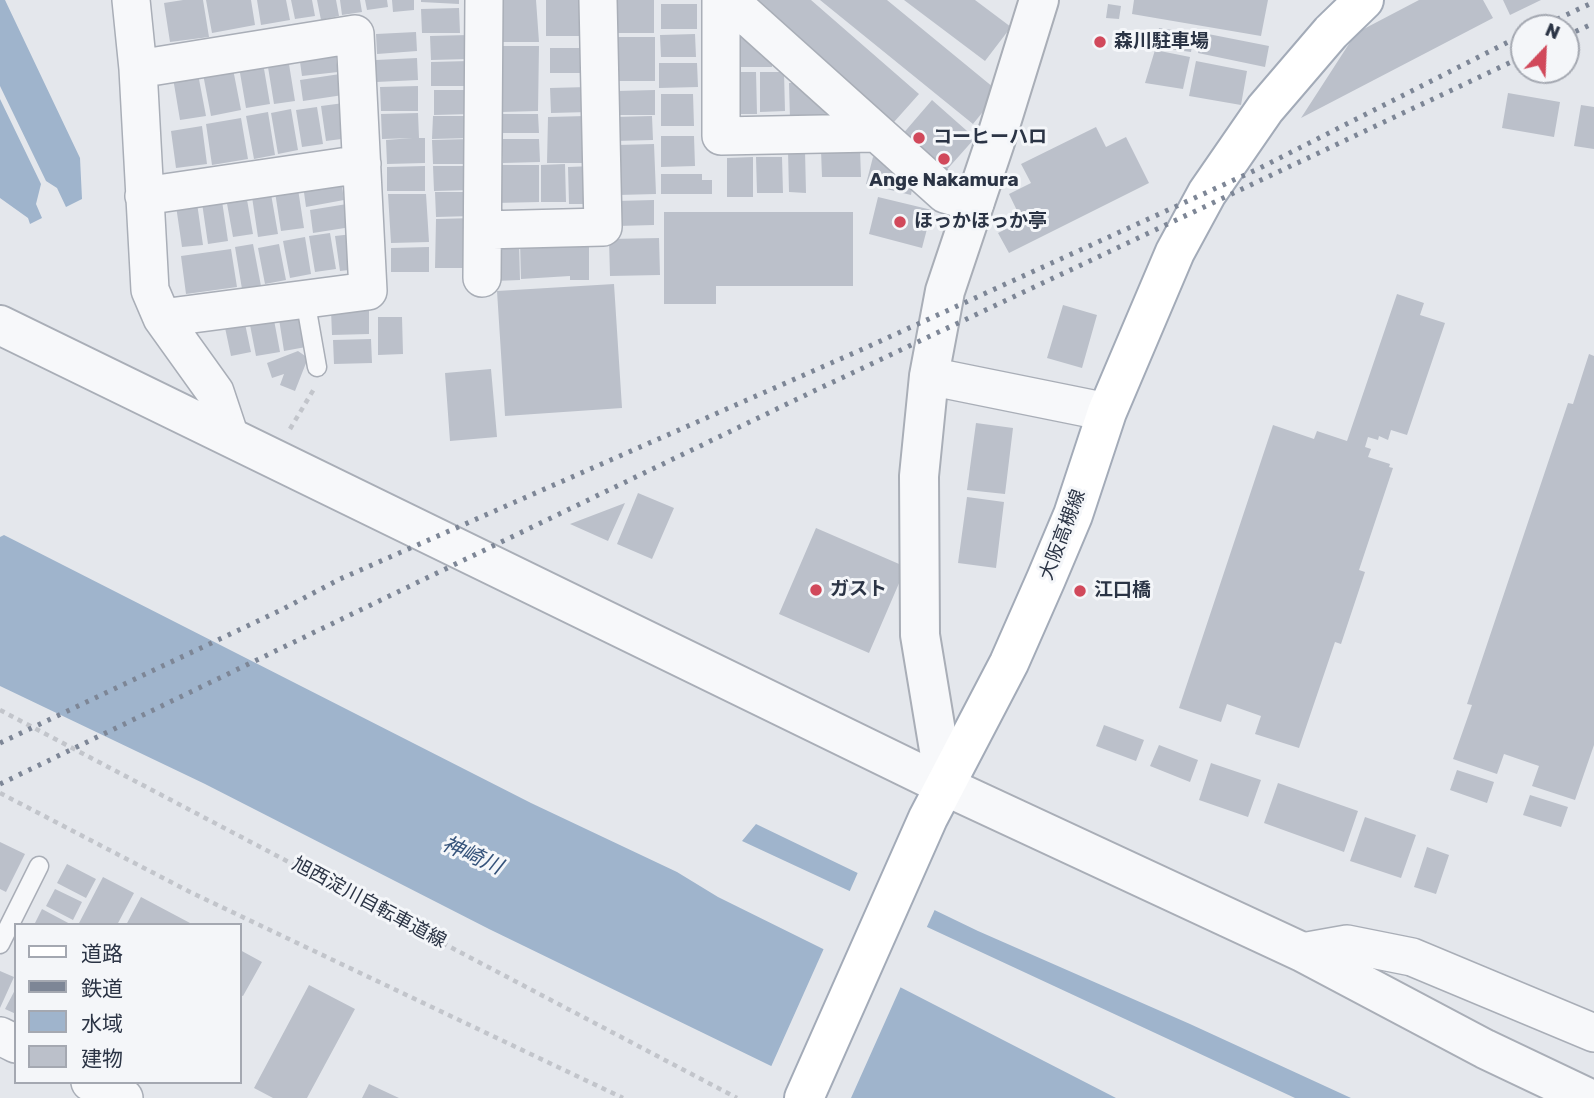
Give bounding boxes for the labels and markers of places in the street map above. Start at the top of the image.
place label: 森川駐車場 [1114,31,1209,53]
marker: 森川駐車場 [1092,34,1108,50]
place label: コーヒーハロ [933,127,1047,149]
marker: コーヒーハロ [911,130,927,146]
marker: Ange Nakamura [936,151,952,167]
place label: Ange Nakamura [869,170,1019,192]
place label: ほっかほっか亭 [914,211,1047,233]
marker: ほっかほっか亭 [892,214,908,230]
place label: ガスト [830,579,887,601]
place label: 江口橋 [1094,580,1151,602]
marker: ガスト [808,582,824,598]
marker: 江口橋 [1072,583,1088,599]

